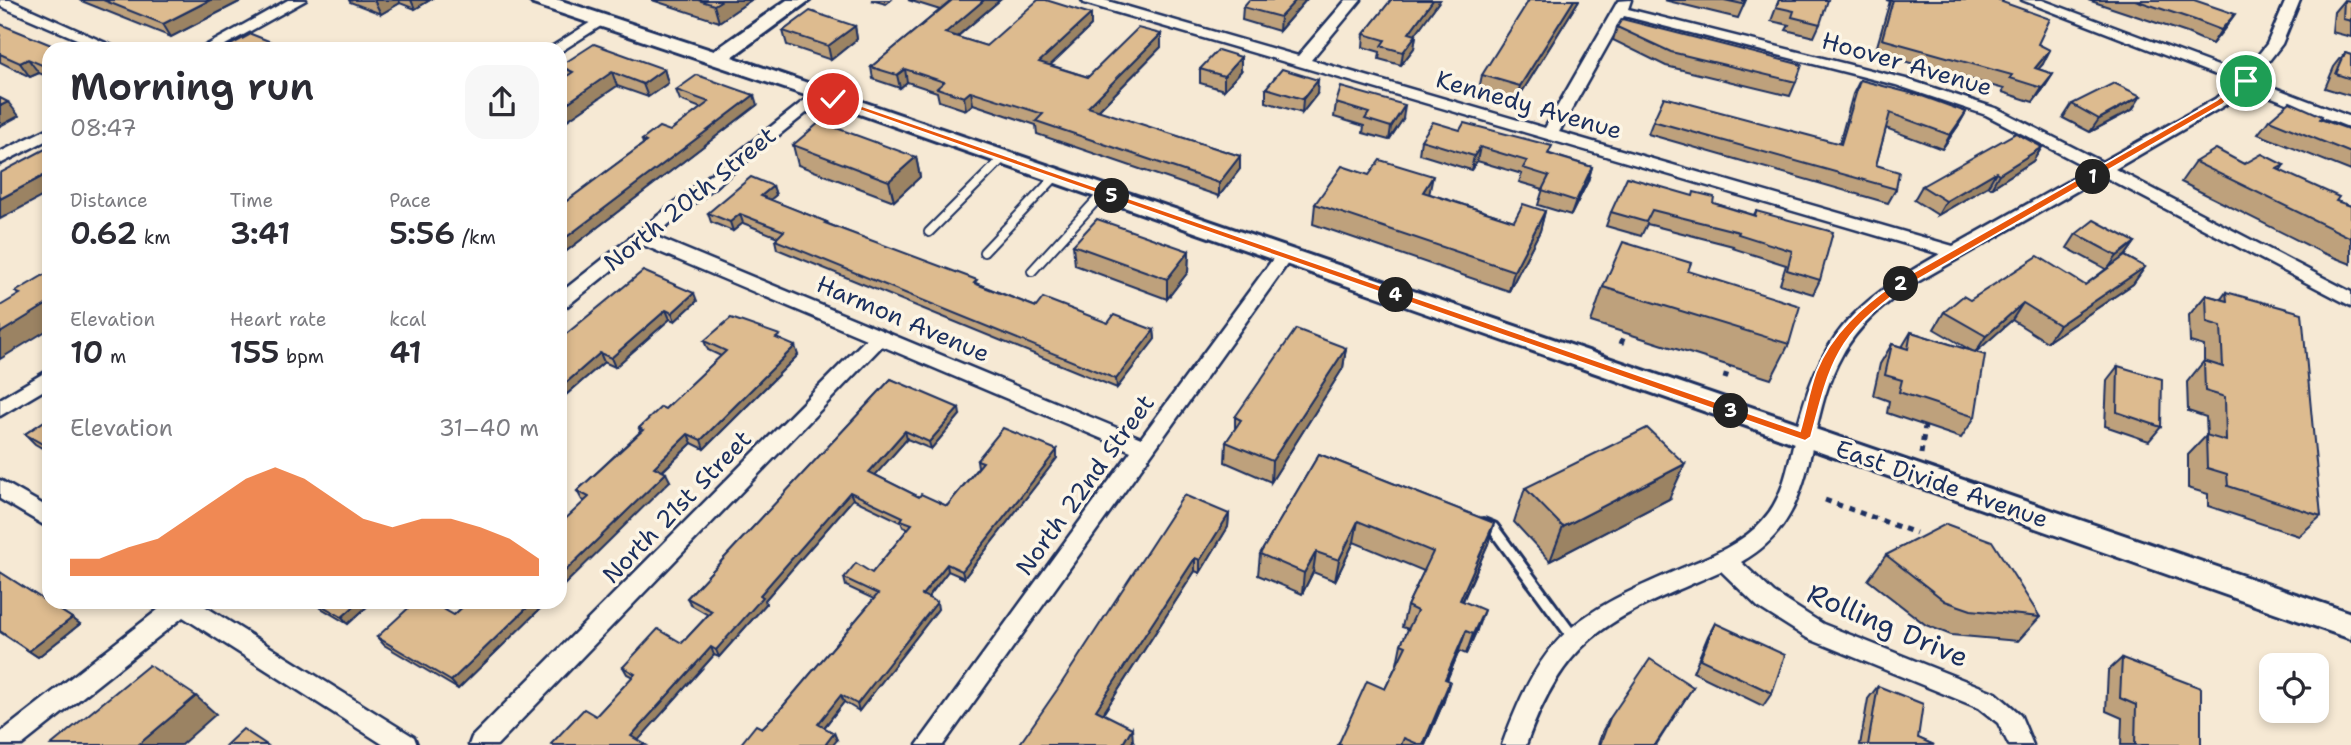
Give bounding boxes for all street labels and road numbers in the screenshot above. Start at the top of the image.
street label: Hoover Avenue [1818,24,1996,104]
street label: Kennedy Avenue [1432,63,1626,147]
street label: North 20th Street [597,120,783,278]
street label: Harmon Avenue [812,268,994,370]
street label: North 22nd Street [1008,388,1162,582]
street label: North 21st Street [595,423,759,591]
street label: East Divide Avenue [1832,433,2052,535]
street label: Rolling Drive [1801,574,1975,676]

